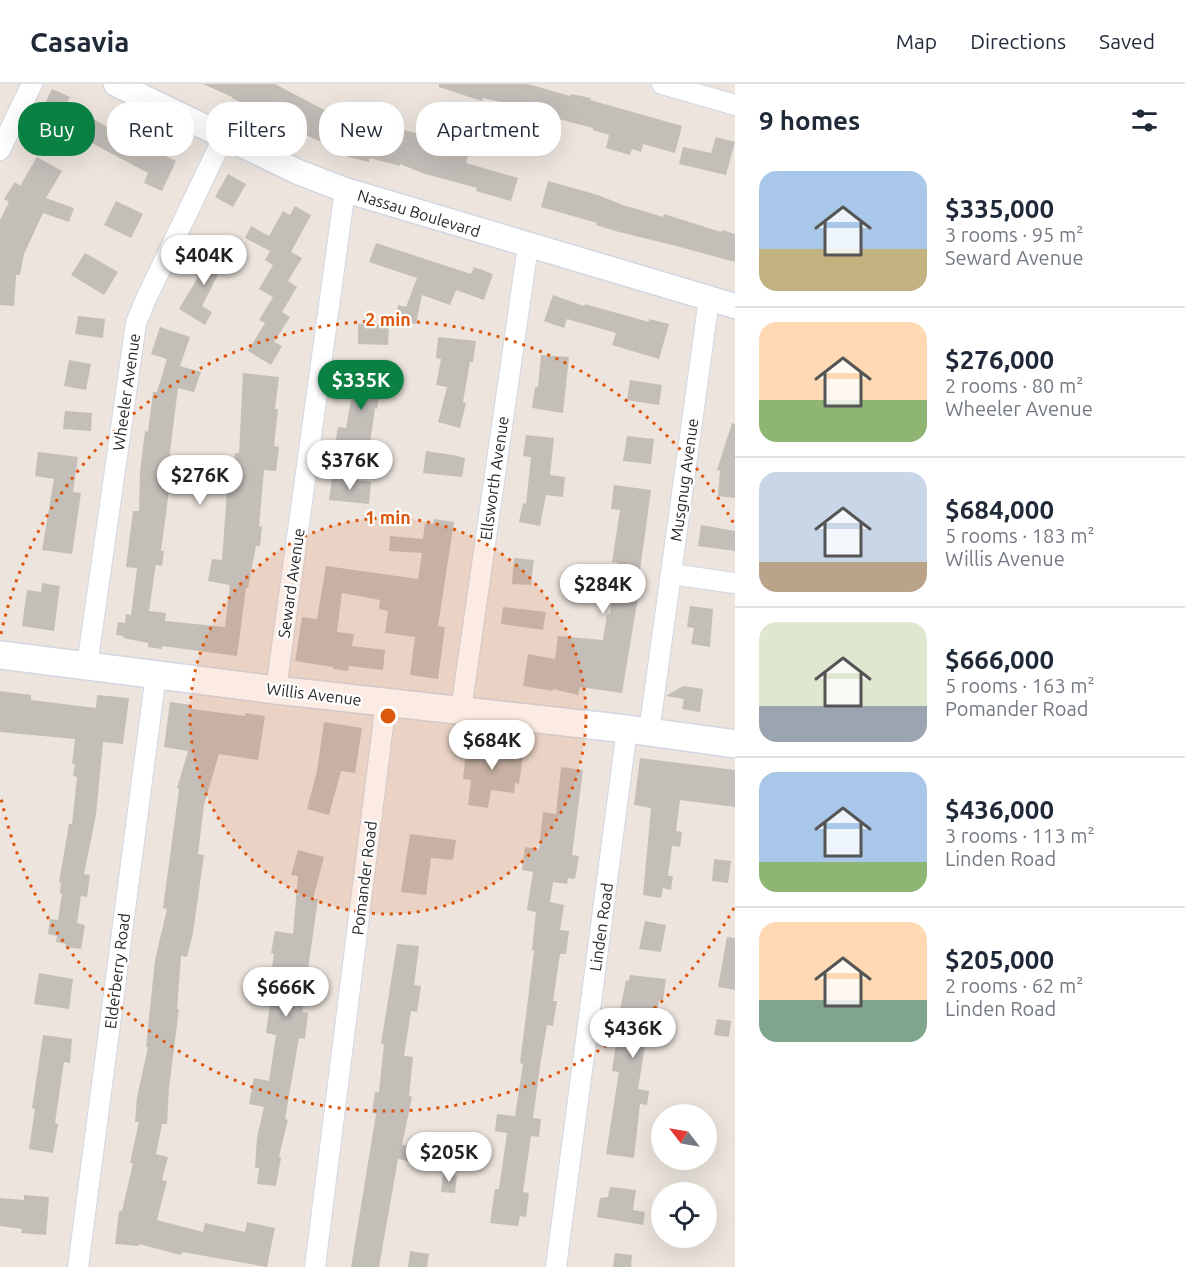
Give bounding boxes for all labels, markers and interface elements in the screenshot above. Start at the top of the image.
text: Casavia [30,26,129,57]
text: Map [896,29,937,53]
text: Directions [970,29,1066,53]
text: Saved [1099,29,1155,53]
chip: Buy [18,102,95,156]
chip: Rent [107,102,194,156]
chip: Filters [206,102,307,156]
chip: New [319,102,404,156]
chip: Apartment [416,102,561,156]
icon: filters [1128,104,1161,137]
text: 9 homes [759,106,860,135]
street label: Nassau Boulevard [355,186,483,240]
text: $335,000 [945,194,1054,223]
icon: home [807,195,879,267]
text: 3 rooms · 95 m² [945,223,1083,246]
pin: $404K [162,235,246,286]
text: $404K [175,243,233,266]
text: Seward Avenue [945,246,1084,269]
text: 2 min [365,309,411,329]
street label: Wheeler Avenue [109,332,143,452]
text: $276,000 [945,345,1054,374]
icon: home [807,346,879,418]
pin: $335K [319,360,403,411]
text: $335K [332,368,390,391]
text: 2 rooms · 80 m² [945,374,1083,397]
text: Wheeler Avenue [945,397,1093,420]
street label: Ellsworth Avenue [476,415,512,541]
street label: Musgnug Avenue [666,417,702,543]
pin: $376K [308,440,392,491]
text: $376K [321,448,379,471]
pin: $276K [158,455,242,506]
text: $276K [171,463,229,486]
text: $684,000 [945,495,1054,524]
icon: home [807,496,879,568]
text: 1 min [365,507,411,527]
text: 5 rooms · 183 m² [945,524,1095,547]
street label: Seward Avenue [274,527,308,639]
text: Willis Avenue [945,547,1065,570]
pin: $284K [561,564,645,615]
text: $284K [574,572,632,595]
text: $666,000 [945,645,1054,674]
icon: home [807,646,879,718]
text: 5 rooms · 163 m² [945,674,1095,697]
street label: Willis Avenue [265,679,363,709]
text: Pomander Road [945,697,1088,720]
centre of rings [378,706,398,726]
pin: $684K [450,720,534,771]
text: $684K [463,728,521,751]
text: $436,000 [945,795,1054,824]
icon: home [807,796,879,868]
street label: Pomander Road [348,820,380,936]
text: 3 rooms · 113 m² [945,824,1095,847]
text: Linden Road [945,847,1056,870]
street label: Linden Road [586,882,616,972]
street label: Elderberry Road [101,912,133,1030]
text: $205,000 [945,945,1054,974]
icon: home [807,946,879,1018]
pin: $666K [244,967,328,1018]
text: 2 rooms · 62 m² [945,974,1083,997]
text: $666K [257,975,315,998]
text: Linden Road [945,997,1056,1020]
pin: $436K [591,1008,675,1059]
text: $436K [604,1016,662,1039]
north arrow [651,1104,717,1170]
map controls [651,1104,717,1248]
pin: $205K [407,1132,491,1183]
text: $205K [420,1140,478,1163]
button: locate [651,1182,717,1248]

